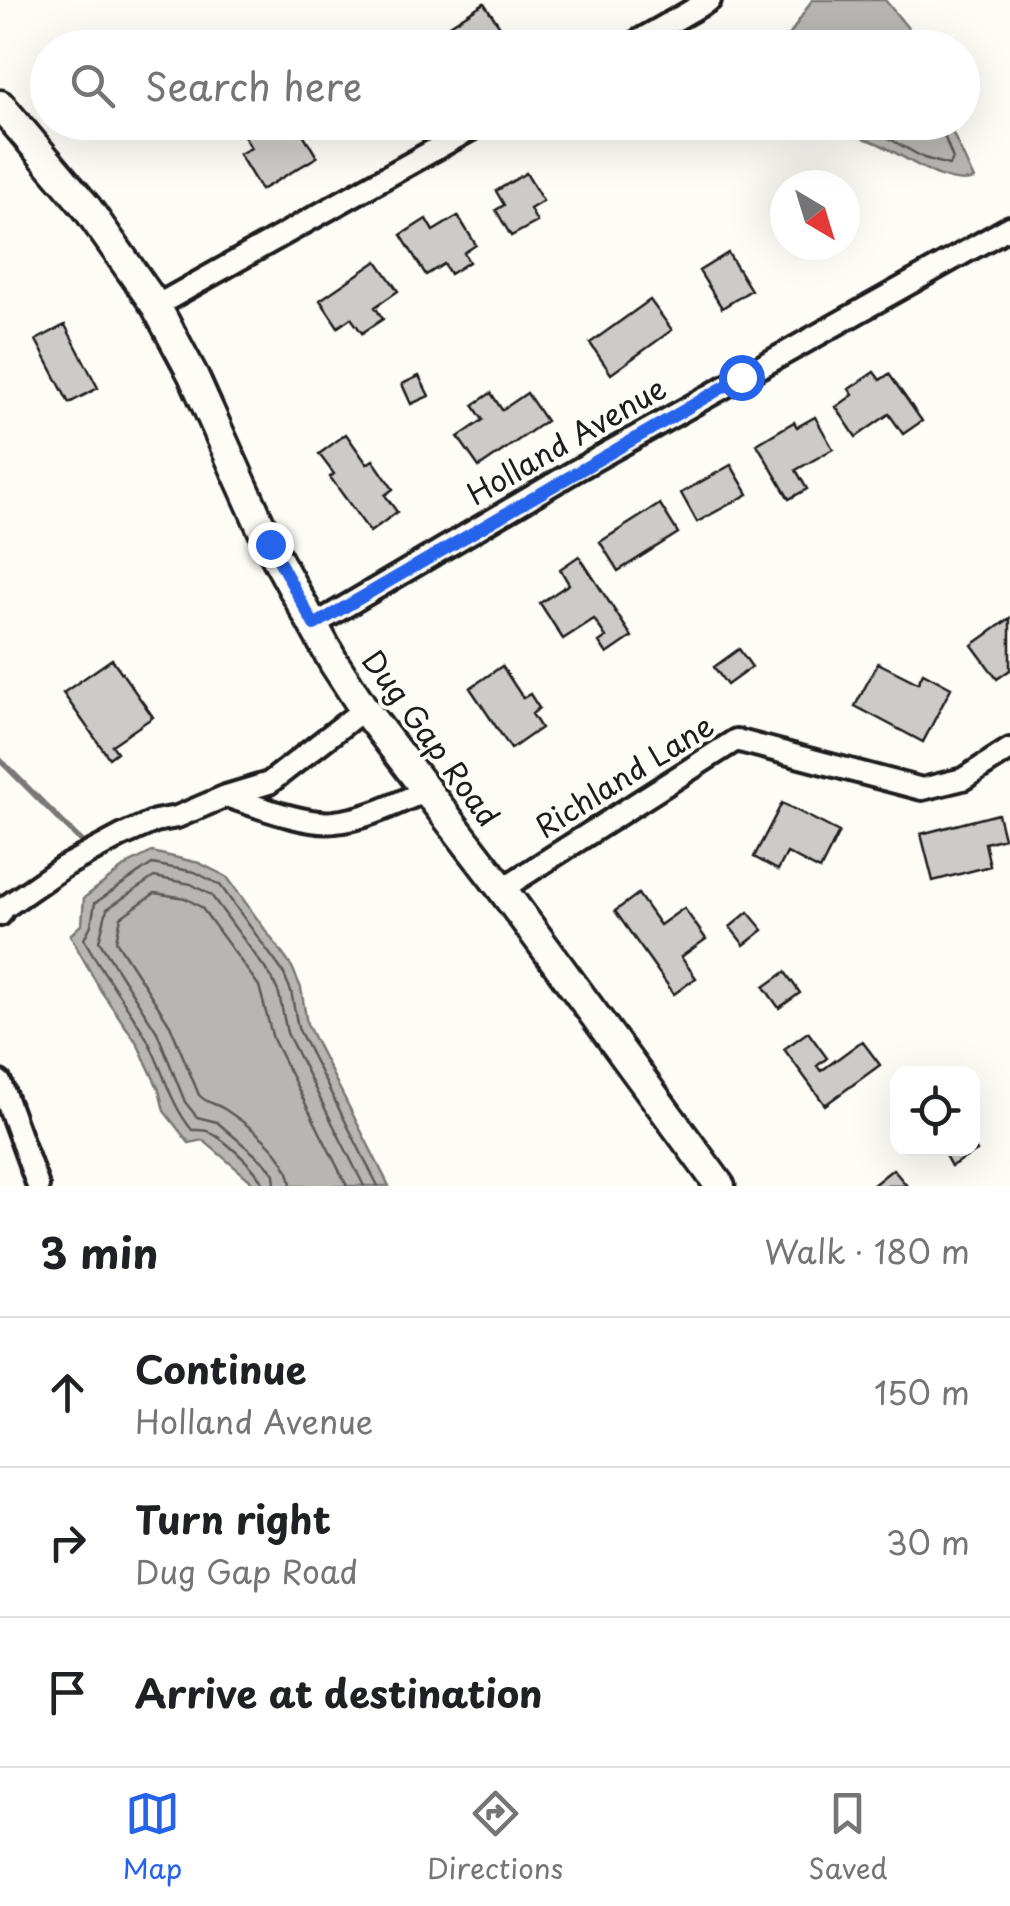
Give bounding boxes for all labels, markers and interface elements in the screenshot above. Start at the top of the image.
search box [30,30,980,140]
text: Search here [145,57,362,114]
icon: search [65,58,120,113]
north arrow [770,170,860,260]
route start [719,355,765,401]
street label: Holland Avenue [458,364,674,515]
route end [248,522,294,568]
street label: Dug Gap Road [352,640,512,835]
street label: Richland Lane [526,702,722,848]
map controls [890,1066,980,1156]
button: locate [890,1066,980,1156]
text: 3 min [40,1220,158,1283]
text: Walk · 180 m [764,1227,970,1275]
text: Continue [135,1340,306,1397]
icon: ahead [40,1365,95,1420]
text: 150 m [874,1368,970,1416]
text: Holland Avenue [135,1397,373,1445]
text: Turn right [135,1490,331,1547]
icon: right [40,1515,95,1570]
text: 30 m [886,1518,970,1566]
text: Dug Gap Road [135,1547,358,1595]
text: Arrive at destination [135,1664,543,1721]
icon: arrive [40,1665,95,1720]
tab: Map [122,1786,182,1889]
tab: Directions [427,1786,563,1889]
tab: Saved [808,1786,888,1889]

